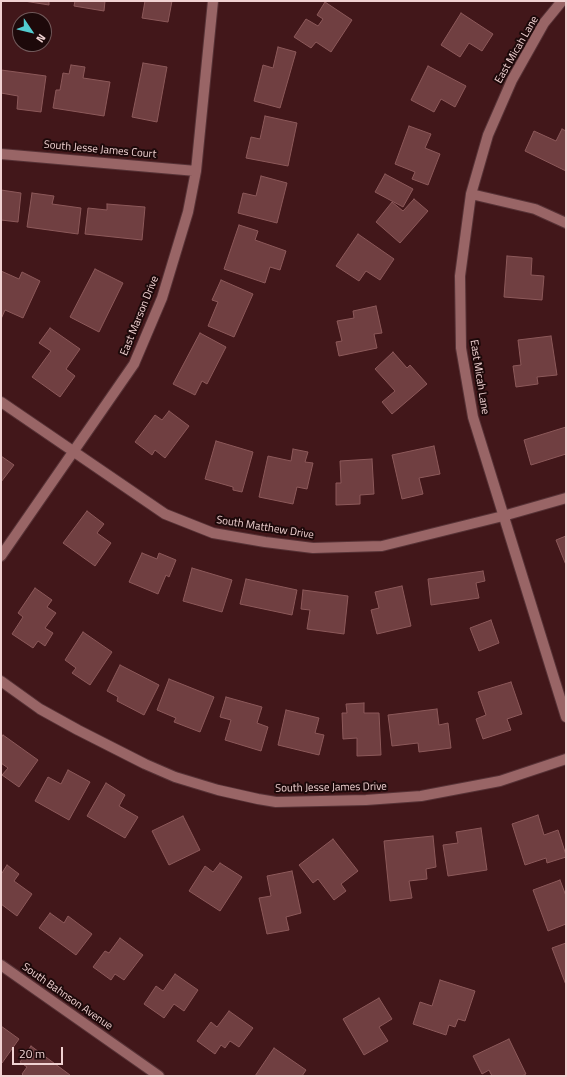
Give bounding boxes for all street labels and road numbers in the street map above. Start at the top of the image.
street label: East Micah Lane [492,14,542,86]
street label: South Jesse James Court [43,139,157,161]
street label: East Marson Drive [118,274,162,358]
street label: East Micah Lane [467,339,491,415]
street label: South Matthew Drive [215,514,315,542]
street label: South Jesse James Drive [275,780,387,796]
street label: South Bahnson Avenue [19,961,115,1033]

